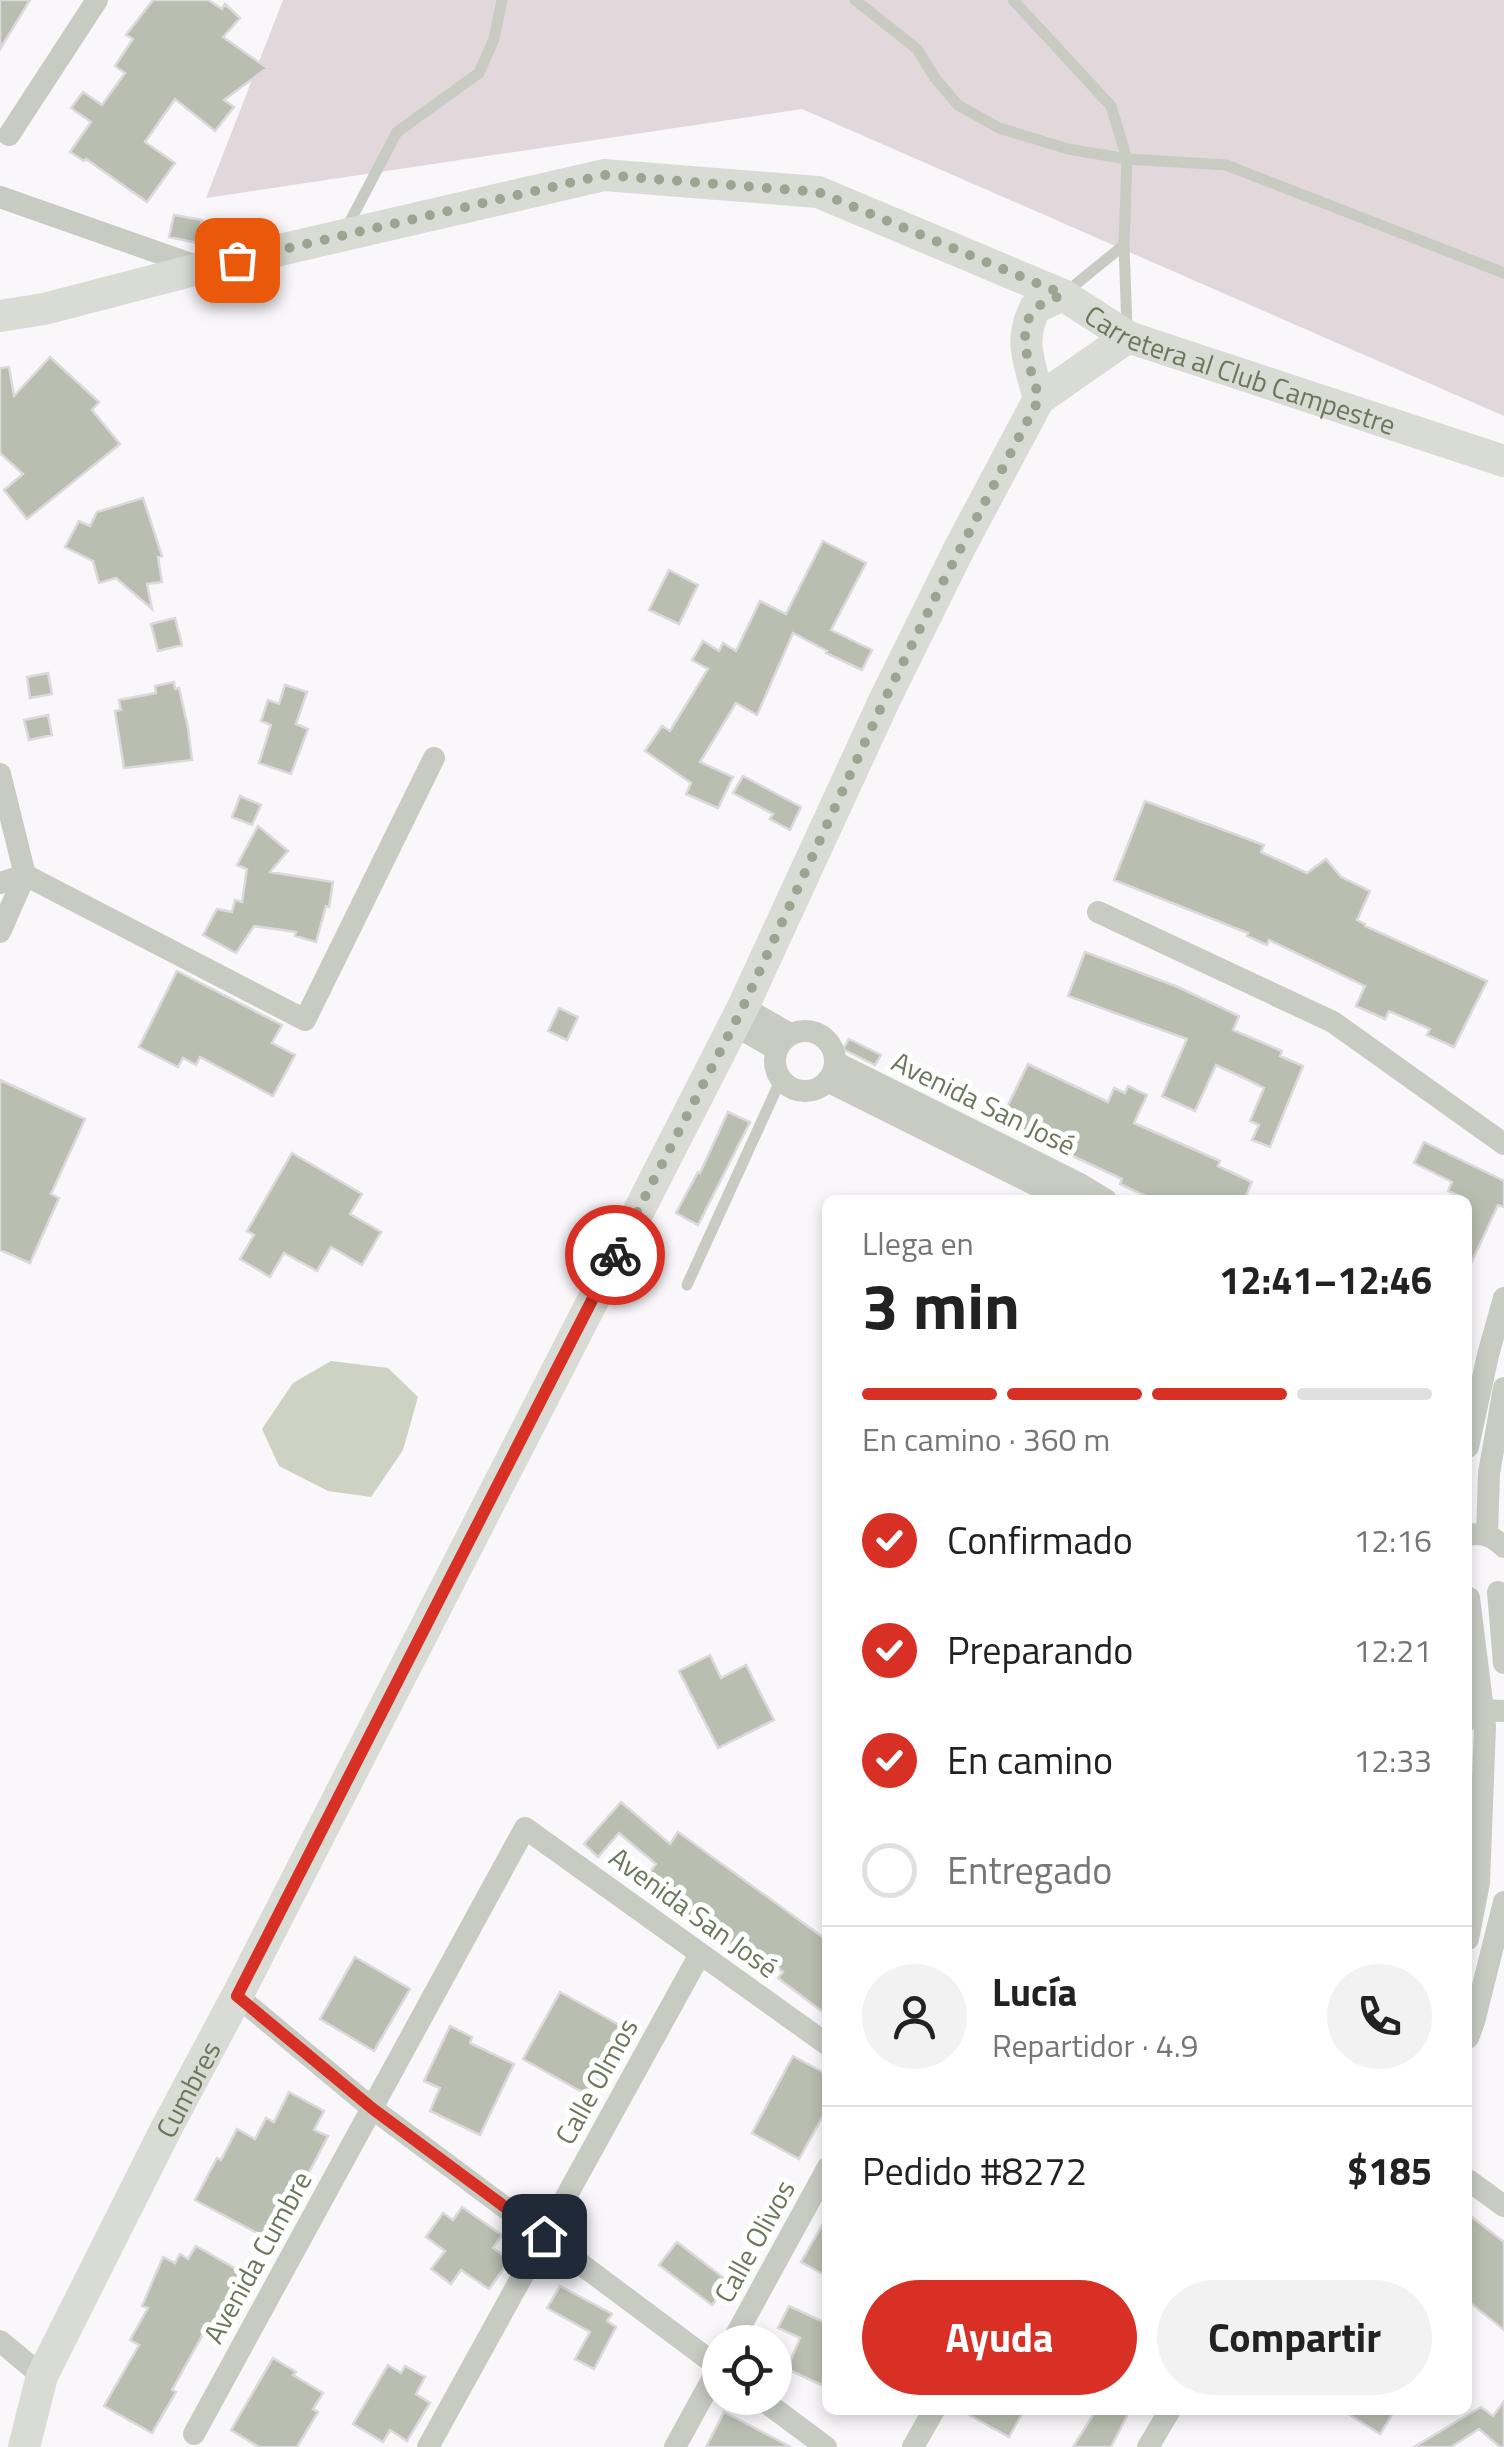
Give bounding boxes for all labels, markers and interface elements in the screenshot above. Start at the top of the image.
pin [195,218,280,303]
icon: bag [210,233,265,288]
street label: Carretera al Club Campestre [1076,293,1402,445]
street label: Avenida San José [885,1040,1083,1166]
courier [565,1205,665,1305]
text: Llega en [862,1219,974,1267]
icon: bike [588,1228,643,1283]
text: 12:41–12:46 [1219,1251,1432,1309]
text: 3 min [862,1255,1020,1354]
text: En camino · 360 m [862,1415,1110,1463]
text: Confirmado [947,1511,1133,1569]
icon: check [862,1513,917,1568]
text: 12:16 [1353,1516,1432,1564]
text: Preparando [947,1621,1133,1679]
icon: check [862,1623,917,1678]
text: 12:21 [1353,1626,1432,1674]
text: En camino [947,1731,1113,1789]
icon: check [862,1733,917,1788]
text: 12:33 [1353,1736,1432,1784]
street label: Avenida San José [600,1836,788,1988]
text: Entregado [947,1841,1112,1899]
text: Lucía [992,1963,1077,2021]
button: person [862,1964,967,2069]
button: phone [1327,1964,1432,2069]
street label: Calle Olmos [544,2010,648,2152]
text: Repartidor · 4.9 [992,2021,1198,2069]
street label: Cumbres [144,2033,231,2145]
text: Pedido #8272 [862,2142,1087,2200]
text: $185 [1347,2142,1432,2200]
street label: Avenida Cumbre [192,2163,322,2351]
street label: Calle Olivos [703,2172,805,2310]
pin [502,2194,587,2279]
icon: home [517,2209,572,2264]
button: Ayuda [862,2280,1137,2395]
button: Compartir [1157,2280,1432,2395]
map controls [702,2325,792,2415]
button: locate [702,2325,792,2415]

